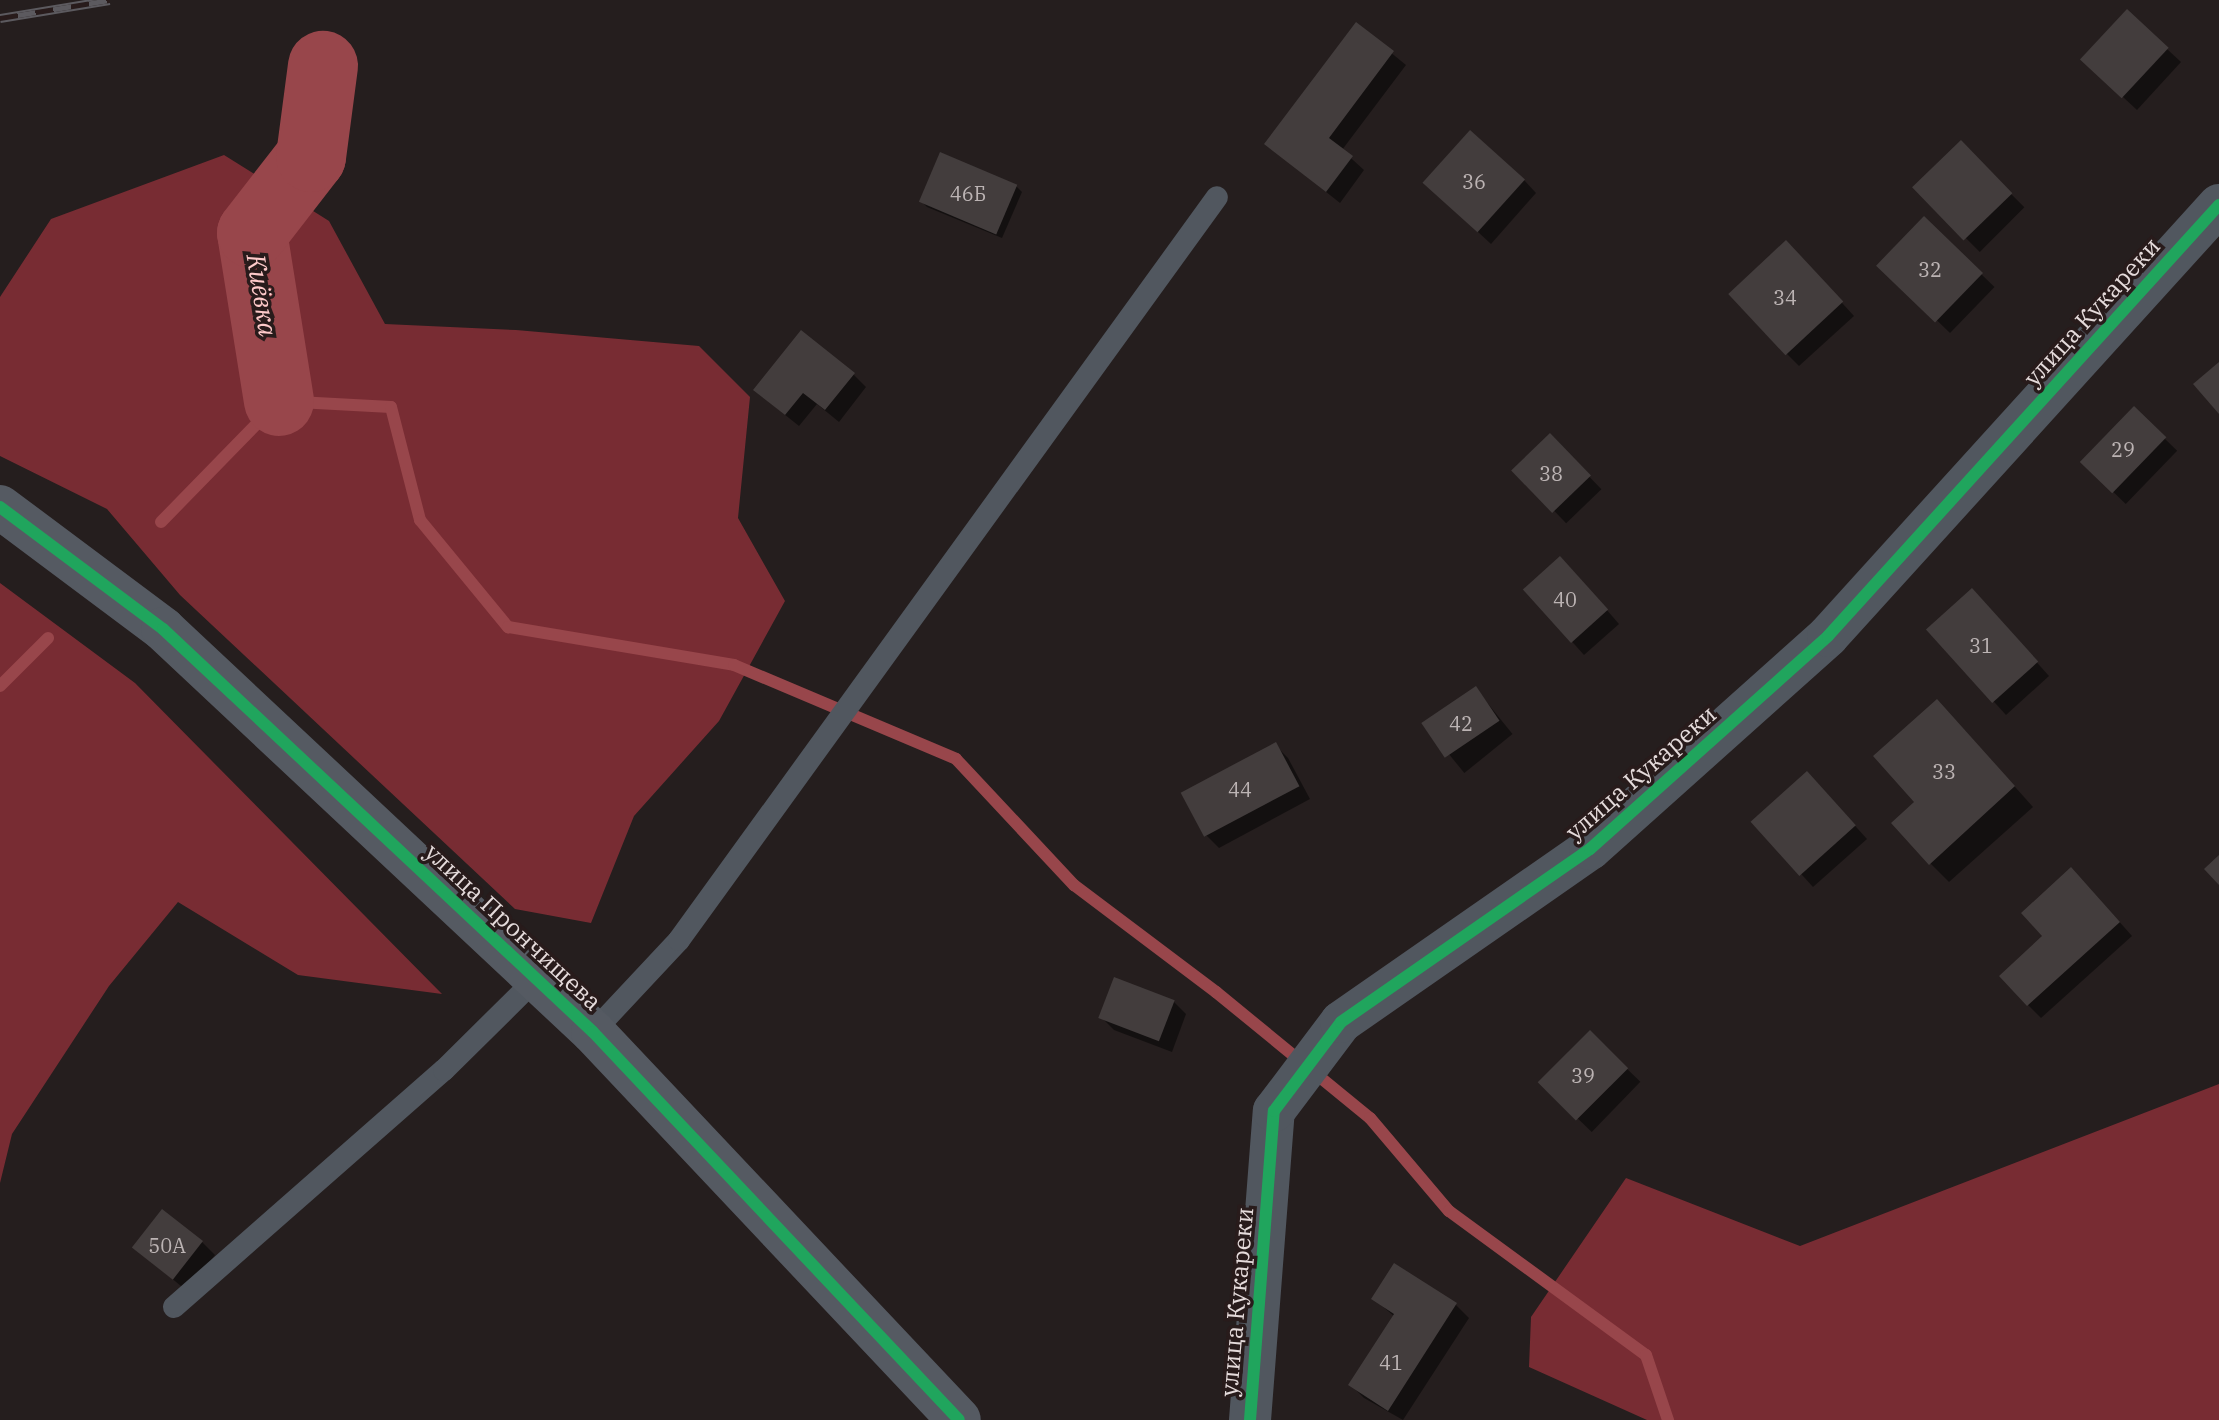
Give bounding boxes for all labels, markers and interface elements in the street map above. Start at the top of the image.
house number: 36 [1462,169,1486,193]
house number: 46Б [950,181,986,205]
street label: улица Кукареки [2018,232,2166,392]
water label: Киёвка [240,252,284,338]
house number: 32 [1918,257,1942,281]
house number: 34 [1773,285,1797,309]
house number: 29 [2111,437,2135,461]
house number: 38 [1539,461,1563,485]
house number: 40 [1553,587,1577,611]
house number: 31 [1969,633,1993,657]
street label: улица Кукареки [1560,700,1722,846]
house number: 42 [1449,711,1473,735]
house number: 33 [1932,759,1956,783]
house number: 44 [1228,777,1252,801]
street label: улица Прончищева [419,838,607,1016]
house number: 39 [1571,1063,1595,1087]
street label: улица Кукареки [1214,1206,1260,1398]
house number: 50А [148,1233,186,1257]
house number: 41 [1379,1350,1403,1374]

